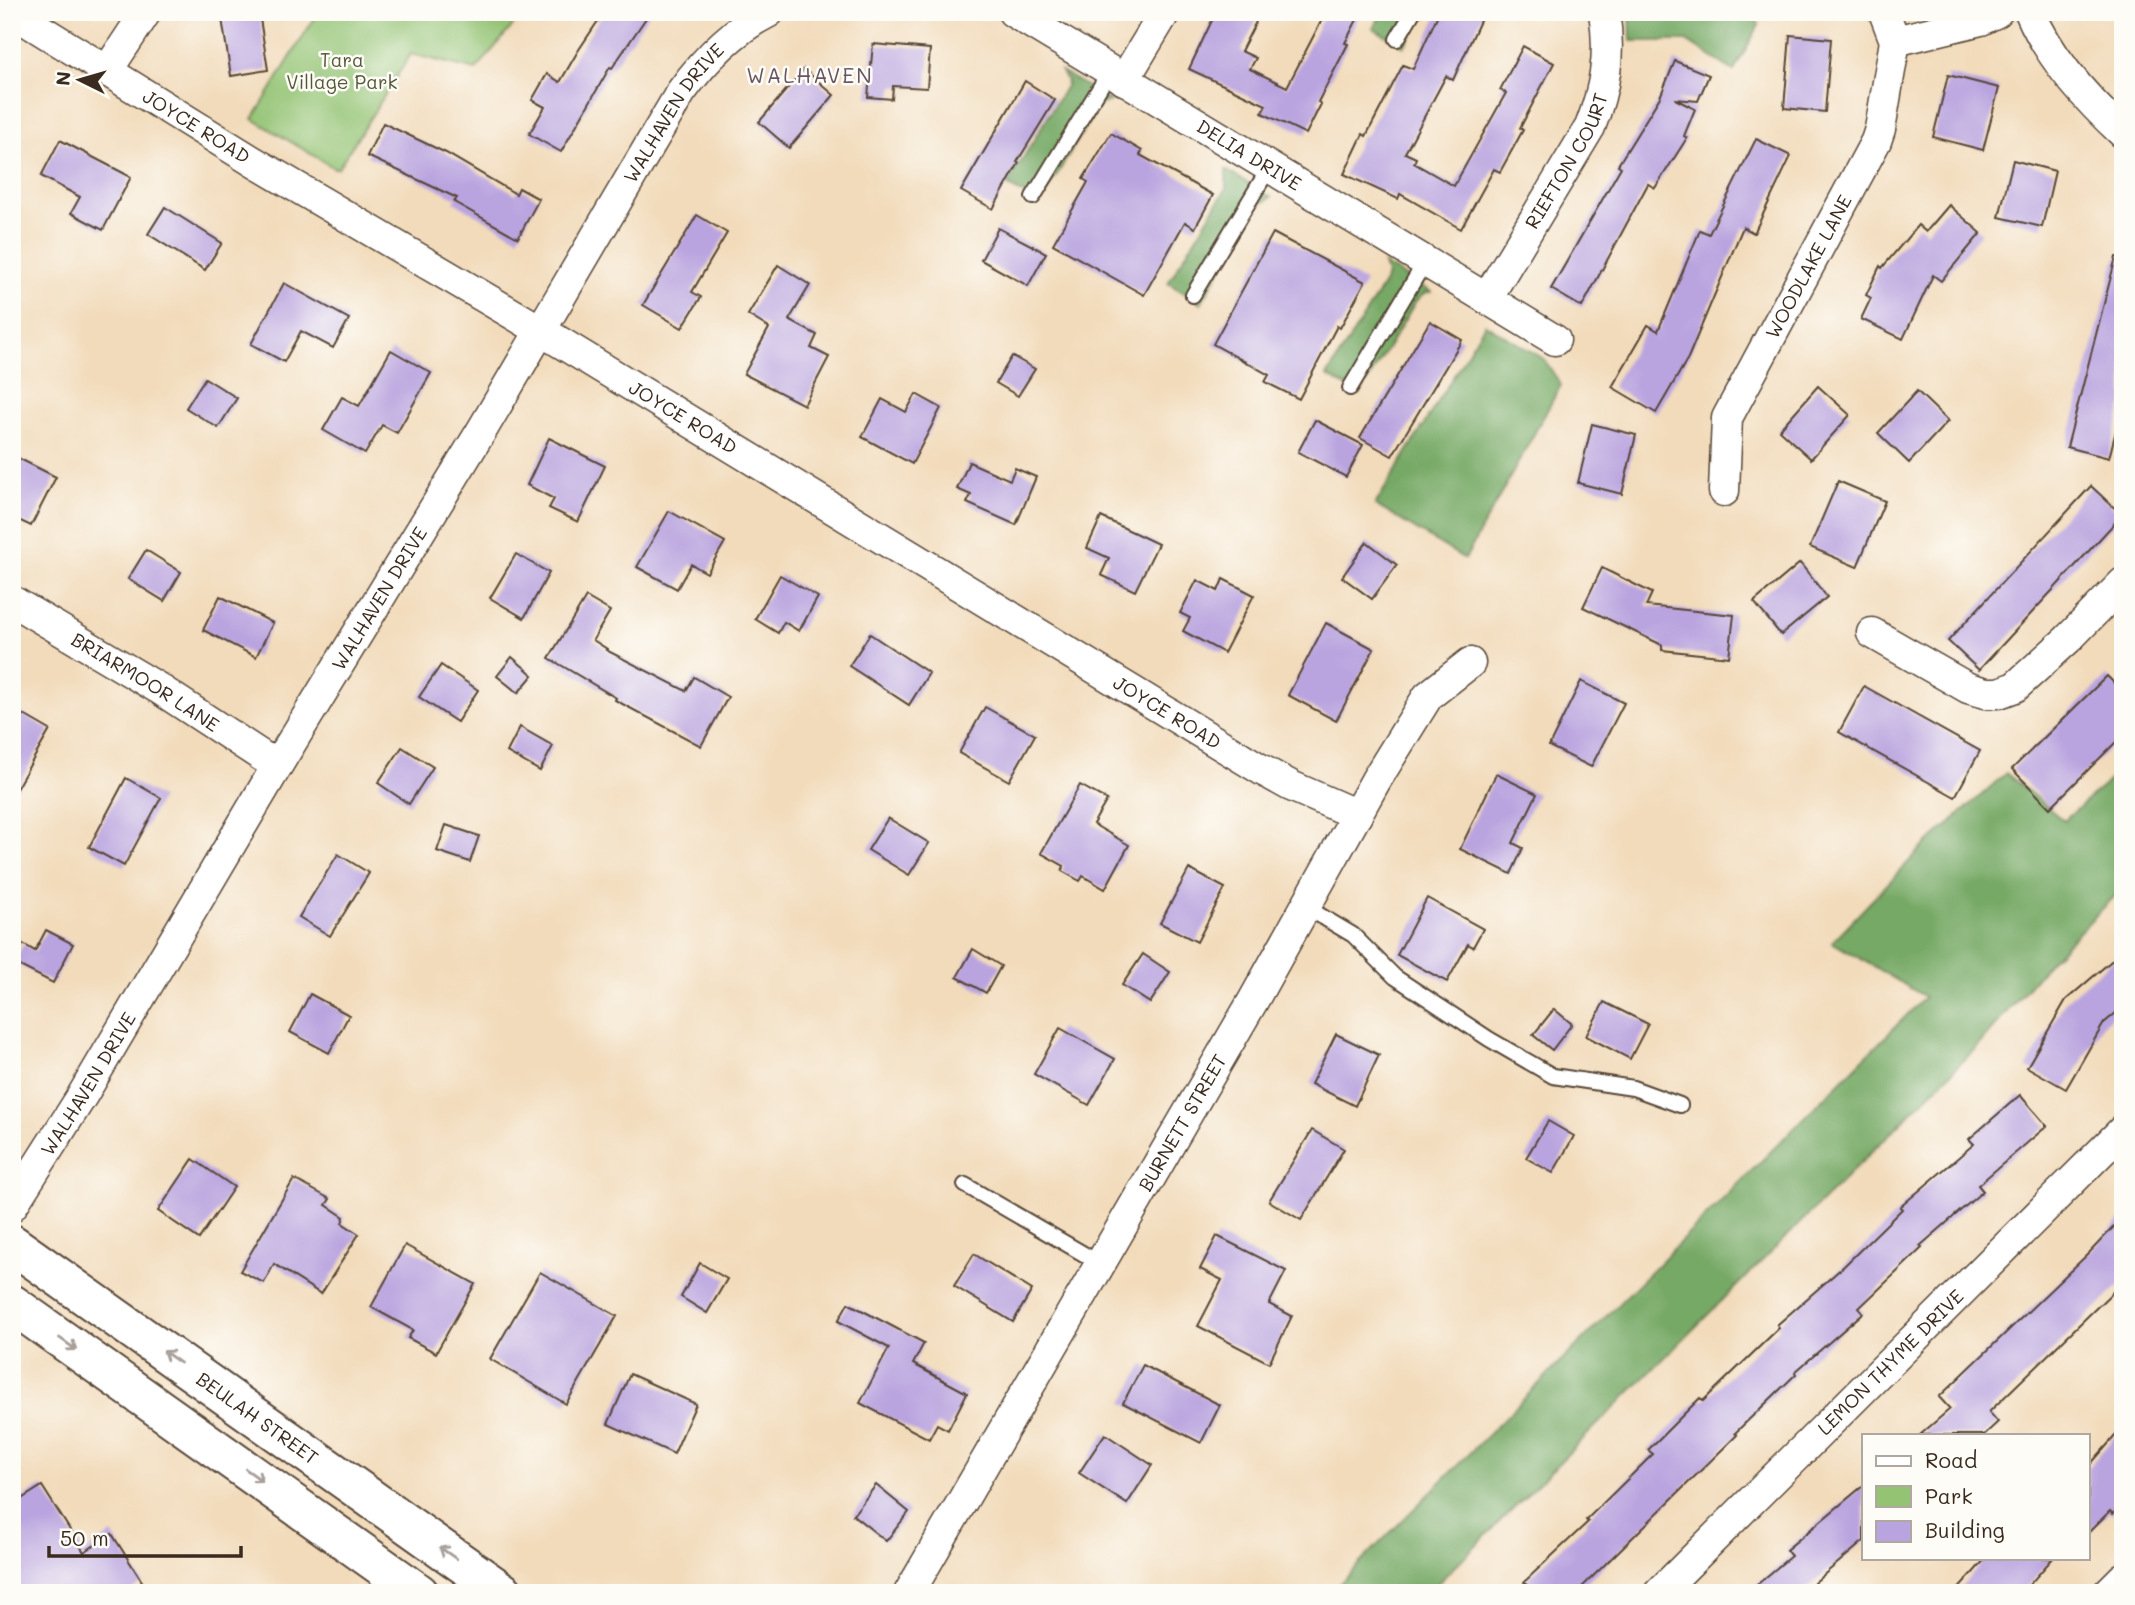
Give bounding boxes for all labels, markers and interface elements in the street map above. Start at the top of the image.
street label: WALHAVEN DRIVE [617,37,729,187]
north arrow [46,46,116,116]
park label: Tara Village Park [286,47,398,94]
district label: WALHAVEN [746,61,874,88]
text: N [49,70,76,87]
street label: JOYCE ROAD [138,83,255,169]
street label: RIEFTON COURT [1519,90,1613,233]
street label: DELIA DRIVE [1192,113,1307,196]
street label: WOODLAKE LANE [1759,190,1857,343]
street label: JOYCE ROAD [625,374,742,459]
street label: WALHAVEN DRIVE [326,522,432,675]
street label: BRIARMOOR LANE [67,626,224,737]
street label: JOYCE ROAD [1109,669,1226,754]
street label: WALHAVEN DRIVE [34,1007,141,1160]
street label: BURNETT STREET [1132,1049,1232,1196]
street label: LEMON THYME DRIVE [1812,1283,1969,1440]
one-way arrow [58,1337,77,1351]
one-way arrow [163,1350,182,1364]
street label: BEULAH STREET [192,1366,324,1470]
legend [1862,1434,2090,1560]
text: Road [1925,1446,1977,1473]
one-way arrow [244,1468,263,1482]
text: Park [1925,1482,1973,1509]
scale bar [49,1514,242,1558]
text: Building [1925,1516,2005,1543]
text: 50 m [60,1524,109,1551]
one-way arrow [439,1546,458,1560]

